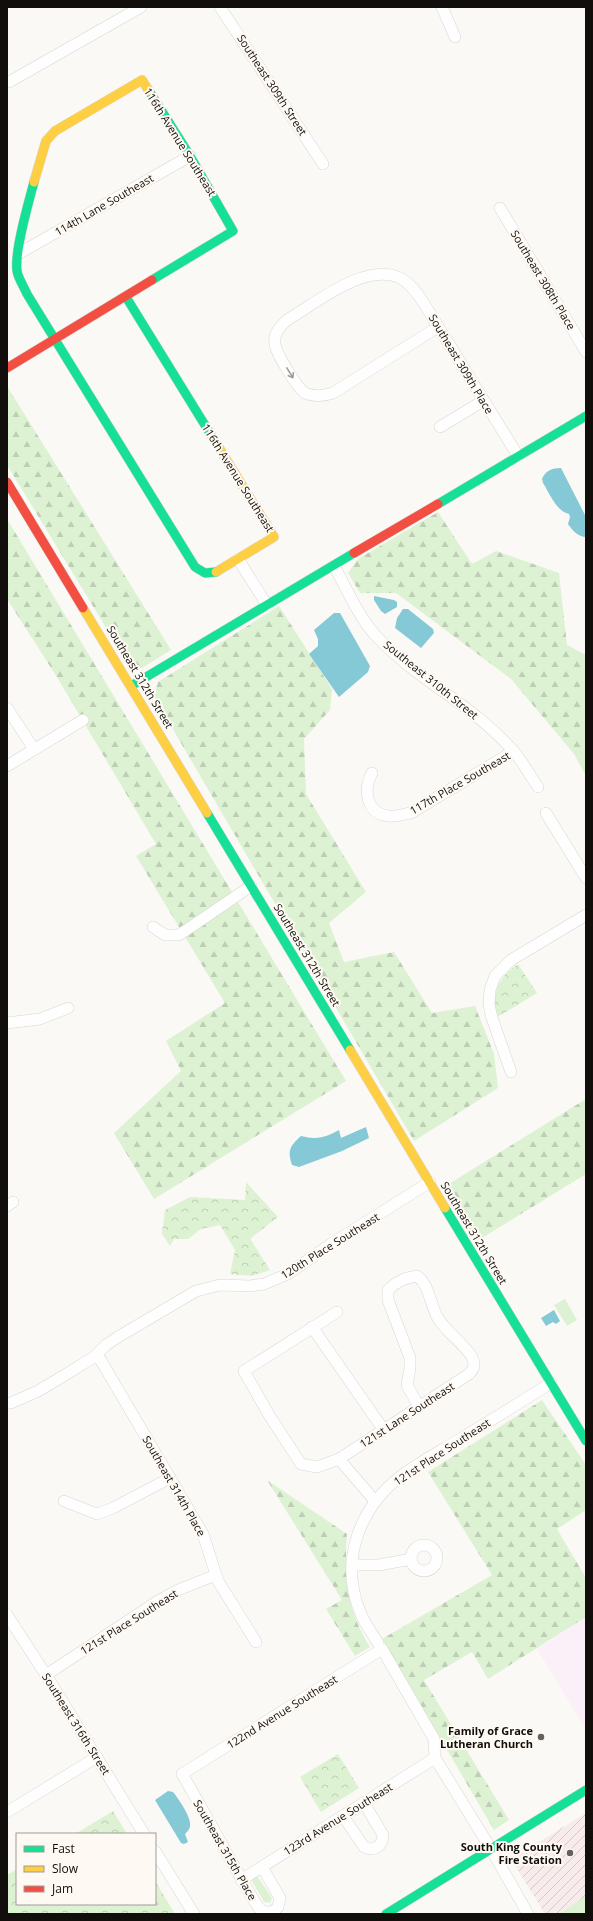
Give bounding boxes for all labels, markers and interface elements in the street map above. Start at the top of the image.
street label: Southeast 309th Street [234,31,311,138]
street label: 116th Avenue Southeast [141,85,220,199]
street label: 114th Lane Southeast [52,170,156,239]
street label: Southeast 308th Place [508,227,579,332]
street label: Southeast 309th Place [426,311,497,416]
one-way arrow [287,367,295,379]
street label: 116th Avenue Southeast [199,421,278,535]
street label: Southeast 312th Street [104,623,177,731]
street label: Southeast 310th Street [381,637,482,722]
street label: 117th Place Southeast [407,748,513,817]
street label: Southeast 312th Street [271,901,344,1009]
street label: Southeast 312th Street [438,1179,511,1287]
street label: 120th Place Southeast [278,1209,382,1282]
street label: 121st Lane Southeast [356,1378,457,1451]
street label: 121st Place Southeast [391,1415,493,1488]
street label: Southeast 314th Place [140,1433,209,1539]
street label: 121st Place Southeast [77,1585,180,1658]
street label: Southeast 316th Street [39,1670,114,1778]
street label: 122nd Avenue Southeast [224,1671,340,1752]
place label: Family of Grace Lutheran Church [440,1723,533,1751]
marker: Family of Grace Lutheran Church [536,1732,546,1742]
street label: 123rd Avenue Southeast [280,1779,395,1858]
street label: Southeast 315th Place [191,1797,260,1903]
legend [16,1833,156,1905]
place label: South King County Fire Station [461,1839,563,1867]
text: Fast [52,1840,75,1857]
marker: South King County Fire Station [565,1848,575,1858]
text: Slow [52,1860,79,1877]
text: Jam [51,1880,73,1897]

